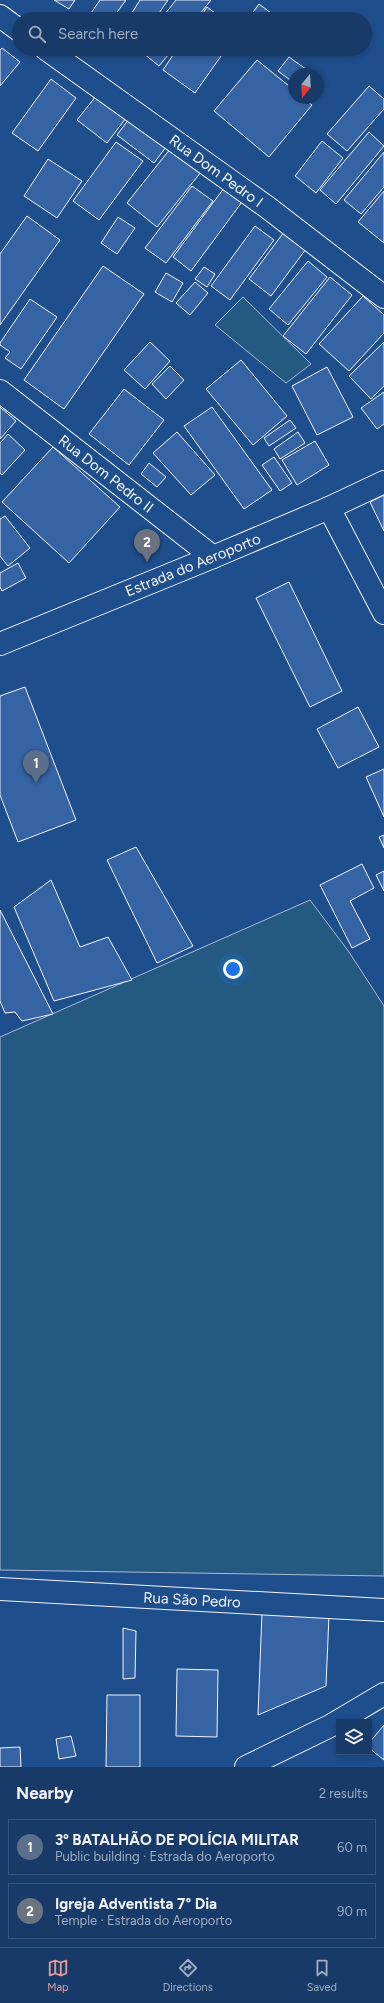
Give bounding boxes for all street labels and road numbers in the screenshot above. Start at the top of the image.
street label: Rua Dom Pedro I [166,131,266,211]
street label: Rua Dom Pedro II [55,431,157,517]
street label: Estrada do Aeroporto [123,529,264,600]
street label: Rua São Pedro [143,1588,242,1612]

